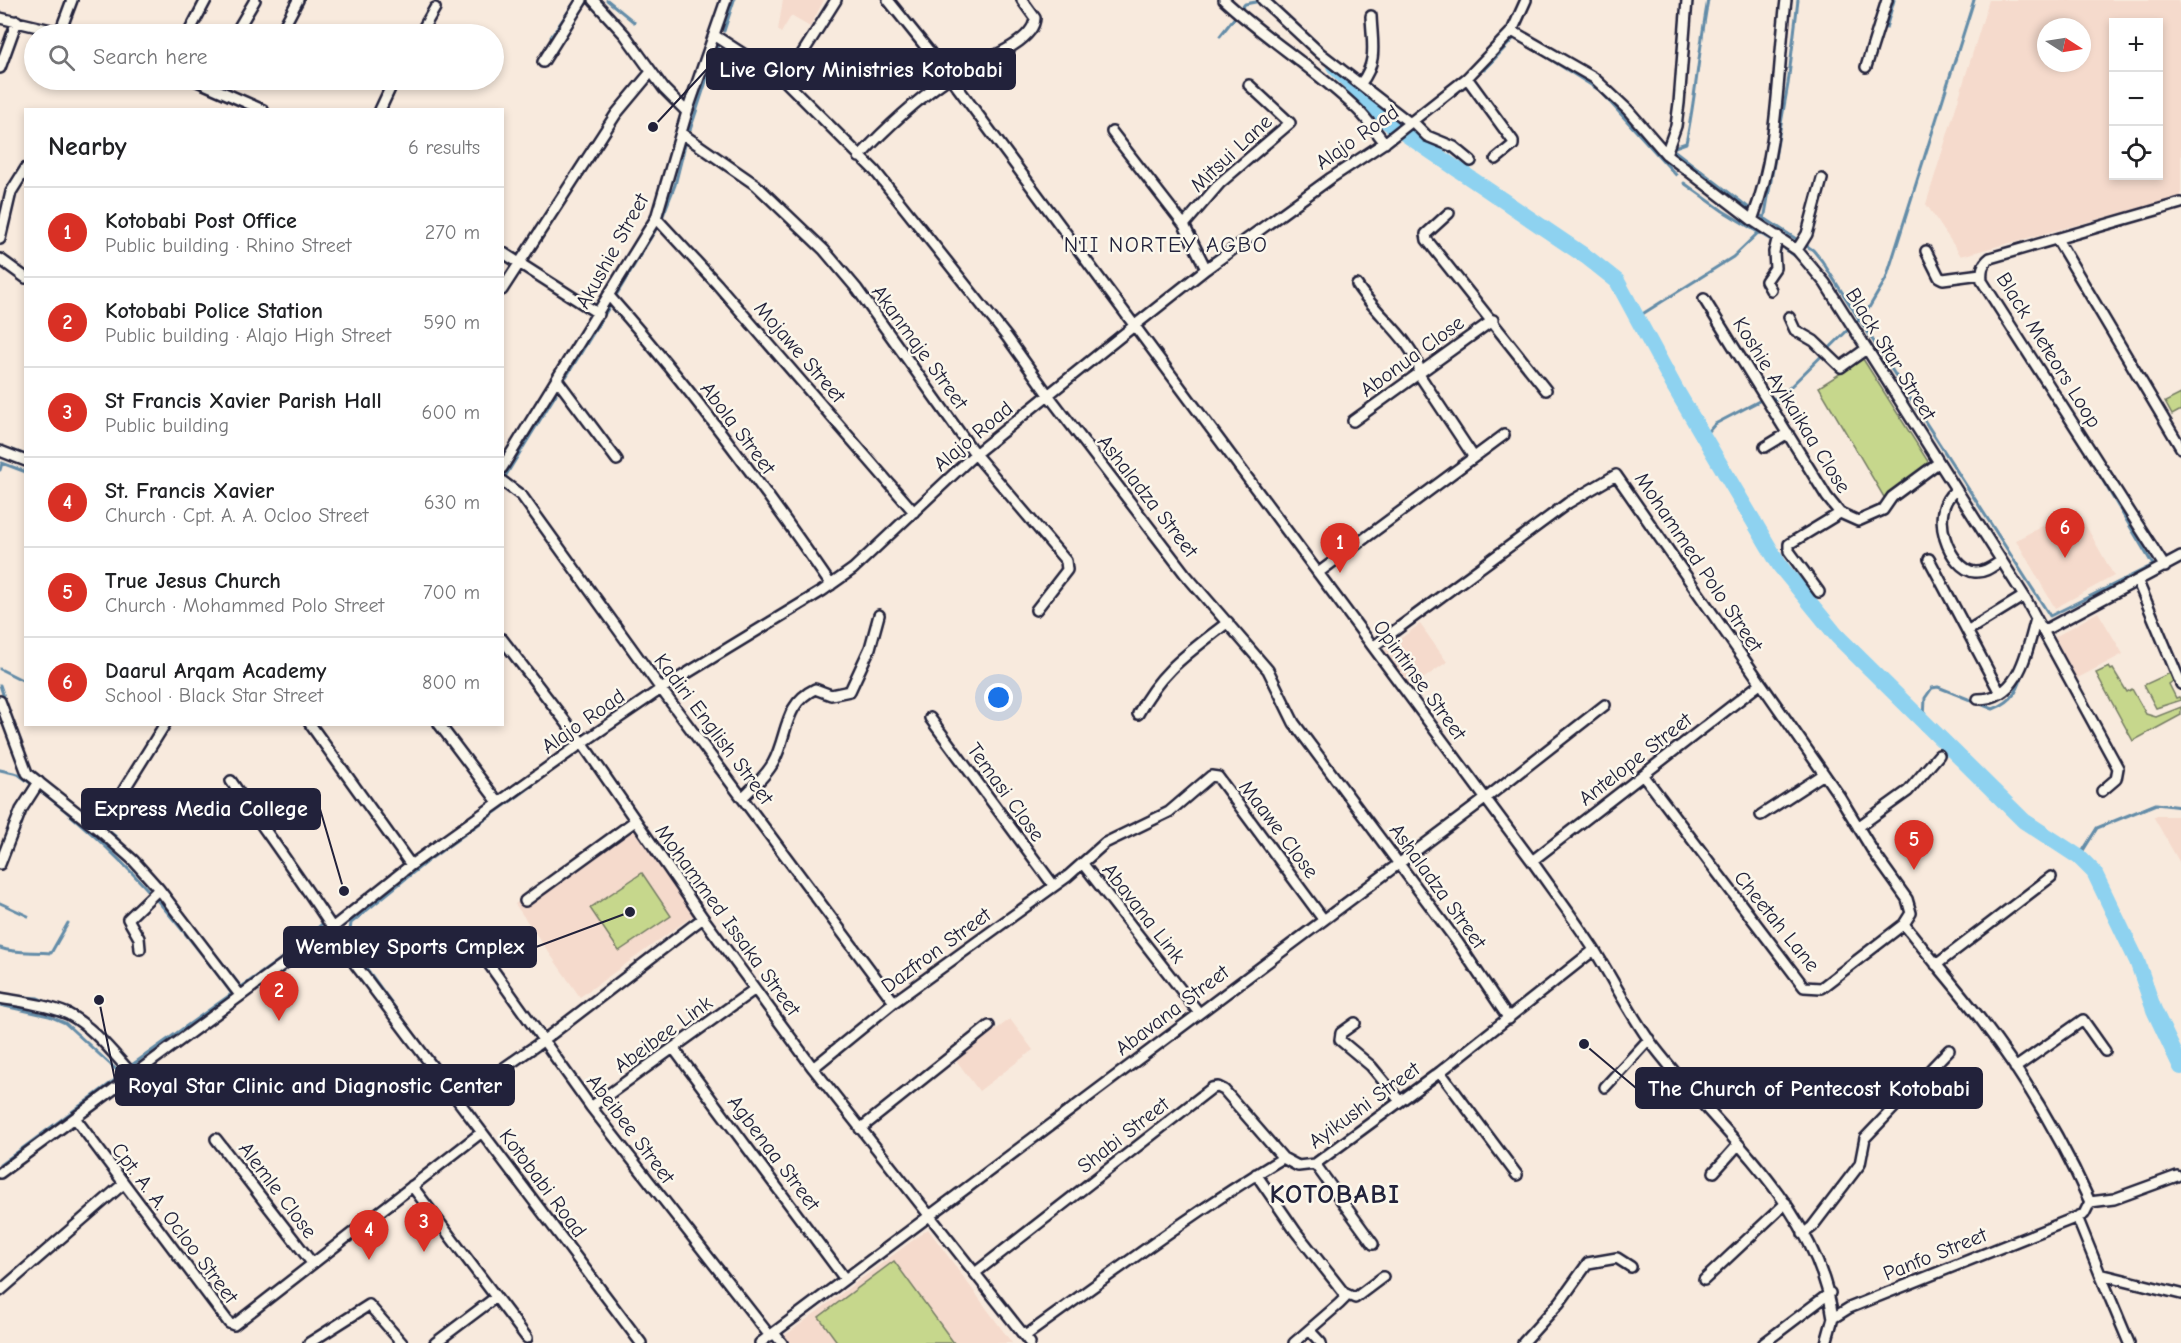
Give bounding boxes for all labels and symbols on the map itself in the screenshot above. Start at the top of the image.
north arrow [2037,18,2091,72]
callout: Live Glory Ministries Kotobabi [707,49,1015,89]
text: Live Glory Ministries Kotobabi [719,57,1003,83]
street label: Alajo Road [1311,100,1403,174]
street label: Mitsui Lane [1185,109,1277,197]
street label: Akushie Street [570,188,654,313]
district label: NII NORTEY AGBO [1064,232,1268,258]
street label: Black Meteors Loop [1992,268,2106,432]
street label: Akanmaje Street [867,280,974,415]
street label: Black Star Street [1841,283,1942,425]
street label: Mojawe Street [749,296,851,408]
street label: Abonua Close [1355,310,1469,402]
street label: Koshie Ayikaikaa Close [1728,313,1856,497]
street label: Abola Street [695,377,781,480]
street label: Alajo Road [928,396,1018,476]
street label: Ashaladza Street [1093,430,1204,563]
street label: Mohammed Polo Street [1630,468,1769,657]
pin: 6 [2046,508,2084,558]
pin: 1 [1320,524,1360,573]
street label: Opintinse Street [1368,615,1472,745]
street label: Kadiri English Street [649,649,779,810]
your location [984,683,1013,712]
street label: Alajo Road [537,684,629,758]
street label: Antelope Street [1574,707,1697,811]
street label: Temasi Close [962,738,1050,846]
street label: Maawe Close [1234,775,1324,883]
callout: Express Media College [82,789,320,829]
text: Express Media College [94,796,308,822]
street label: Ashaladza Street [1385,819,1492,954]
street label: Mohammed Issaka Street [650,820,806,1021]
pin: 5 [1894,820,1934,870]
street label: Abavana Link [1098,858,1190,968]
street label: Cheetah Lane [1729,866,1825,976]
street label: Dazfron Street [877,902,996,998]
callout: Wembley Sports Cmplex [284,927,536,967]
text: Wembley Sports Cmplex [296,934,524,960]
street label: Abavana Street [1111,959,1234,1060]
pin: 2 [260,972,298,1021]
street label: Abeibee Link [609,990,717,1078]
street label: Ayikushi Street [1304,1056,1425,1153]
callout: Royal Star Clinic and Diagnostic Center [116,1065,514,1105]
callout: The Church of Pentecost Kotobabi [1636,1068,1982,1108]
street label: Abeibee Street [582,1070,680,1189]
text: Royal Star Clinic and Diagnostic Center [128,1073,502,1099]
text: The Church of Pentecost Kotobabi [1648,1076,1970,1102]
street label: Agbenaa Street [723,1091,826,1216]
street label: Shabi Street [1073,1091,1174,1178]
street label: Kotobabi Road [494,1124,592,1242]
street label: Alemle Close [234,1137,322,1243]
street label: Cpt. A. A. Ocloo Street [107,1138,244,1309]
district label: KOTOBABI [1269,1179,1401,1210]
pin: 3 [404,1202,444,1252]
pin: 4 [350,1210,388,1260]
street label: Panfo Street [1880,1222,1991,1286]

